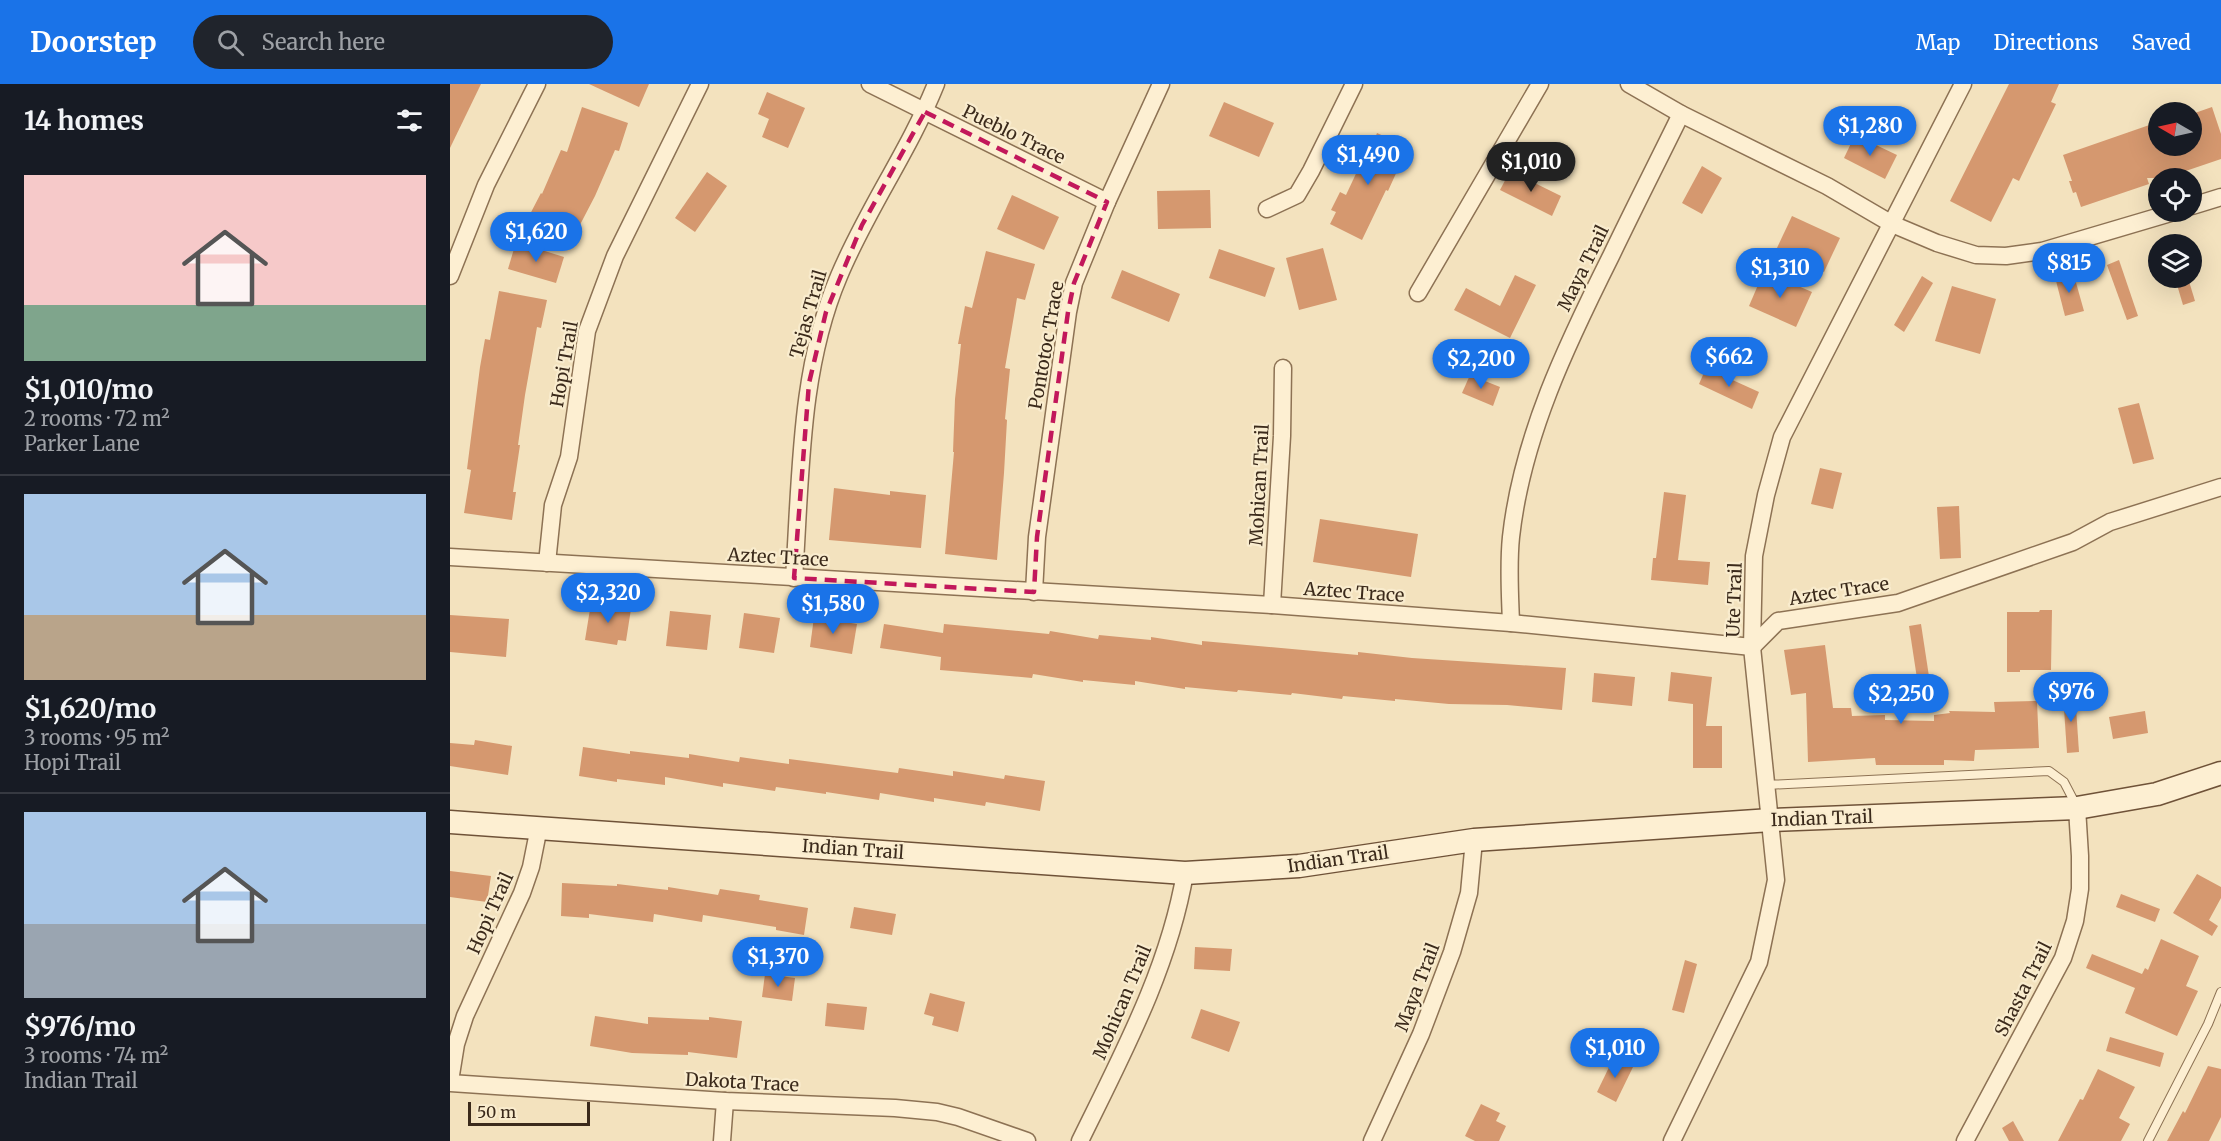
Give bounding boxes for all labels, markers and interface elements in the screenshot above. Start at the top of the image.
search box [193,15,613,69]
text: Doorstep [30,24,157,60]
icon: search [214,26,247,59]
text: Search here [262,28,385,56]
text: Map [1916,29,1960,56]
text: Directions [1993,29,2098,56]
text: Saved [2131,29,2191,56]
street label: Pueblo Trace [959,99,1069,169]
north arrow [2148,102,2202,156]
map controls [2148,102,2202,288]
text: 14 homes [24,104,144,137]
icon: filters [393,104,426,137]
pin: $1,280 [1821,106,1919,157]
text: $1,280 [1837,113,1903,138]
pin: $1,490 [1319,135,1417,186]
text: $1,490 [1336,142,1400,167]
pin: $1,010 [1482,142,1580,193]
text: $1,010 [1500,149,1562,174]
button: locate [2148,168,2202,222]
pin: $1,620 [487,212,585,263]
icon: home [171,214,279,322]
text: $1,620 [504,219,568,244]
street label: Maya Trail [1552,221,1614,315]
button: layers [2148,234,2202,288]
pin: $815 [2033,243,2105,294]
pin: $1,310 [1731,248,1829,299]
text: $815 [2046,250,2092,275]
text: $1,310 [1750,255,1810,280]
street label: Tejas Trail [784,267,832,361]
street label: Pontotoc Trace [1023,279,1069,411]
street label: Hopi Trail [545,319,583,409]
pin: $662 [1693,337,1765,388]
pin: $2,200 [1432,339,1530,390]
text: $662 [1705,344,1753,369]
text: $2,200 [1447,346,1515,371]
text: $1,010/mo [24,373,153,406]
text: 2 rooms · 72 m² [24,406,170,431]
street label: Mohican Trail [1244,423,1274,546]
text: Parker Lane [24,431,140,456]
icon: home [171,533,279,641]
street label: Aztec Trace [726,543,829,571]
street label: Ute Trail [1721,562,1747,638]
street label: Aztec Trace [1786,572,1891,610]
pin: $2,320 [559,573,657,624]
street label: Aztec Trace [1302,577,1405,607]
text: $2,320 [575,580,641,605]
pin: $1,580 [784,584,882,635]
text: $1,580 [801,591,865,616]
pin: $976 [2035,672,2107,723]
pin: $2,250 [1852,674,1950,725]
text: $976 [2047,679,2095,704]
text: $2,250 [1868,681,1934,706]
text: $1,620/mo [24,692,156,725]
text: 3 rooms · 95 m² [24,725,169,750]
text: Hopi Trail [24,750,121,775]
street label: Indian Trail [1770,805,1874,831]
street label: Indian Trail [801,834,905,864]
street label: Indian Trail [1286,840,1391,878]
icon: home [171,851,279,959]
street label: Hopi Trail [462,868,518,958]
pin: $1,370 [729,937,827,988]
street label: Shasta Trail [1989,937,2057,1040]
street label: Maya Trail [1390,939,1445,1034]
street label: Mohican Trail [1088,941,1157,1063]
text: $1,370 [746,944,810,969]
text: $976/mo [24,1010,136,1043]
pin: $1,010 [1566,1028,1664,1079]
text: $1,010 [1584,1035,1646,1060]
text: 3 rooms · 74 m² [24,1043,168,1068]
text: Indian Trail [24,1068,138,1093]
street label: Dakota Trace [684,1068,800,1096]
scale bar [468,1099,590,1126]
text: 50 m [477,1102,516,1122]

